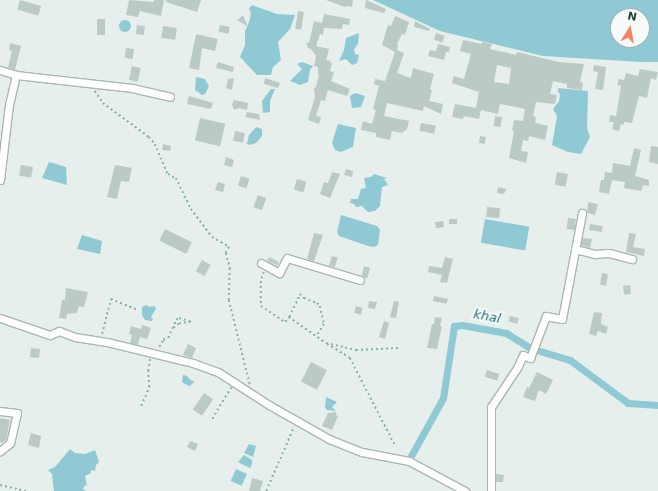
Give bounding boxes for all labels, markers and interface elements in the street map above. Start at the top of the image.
north arrow [610,8,650,48]
text: N [626,9,638,24]
water label: khal [472,307,502,327]

